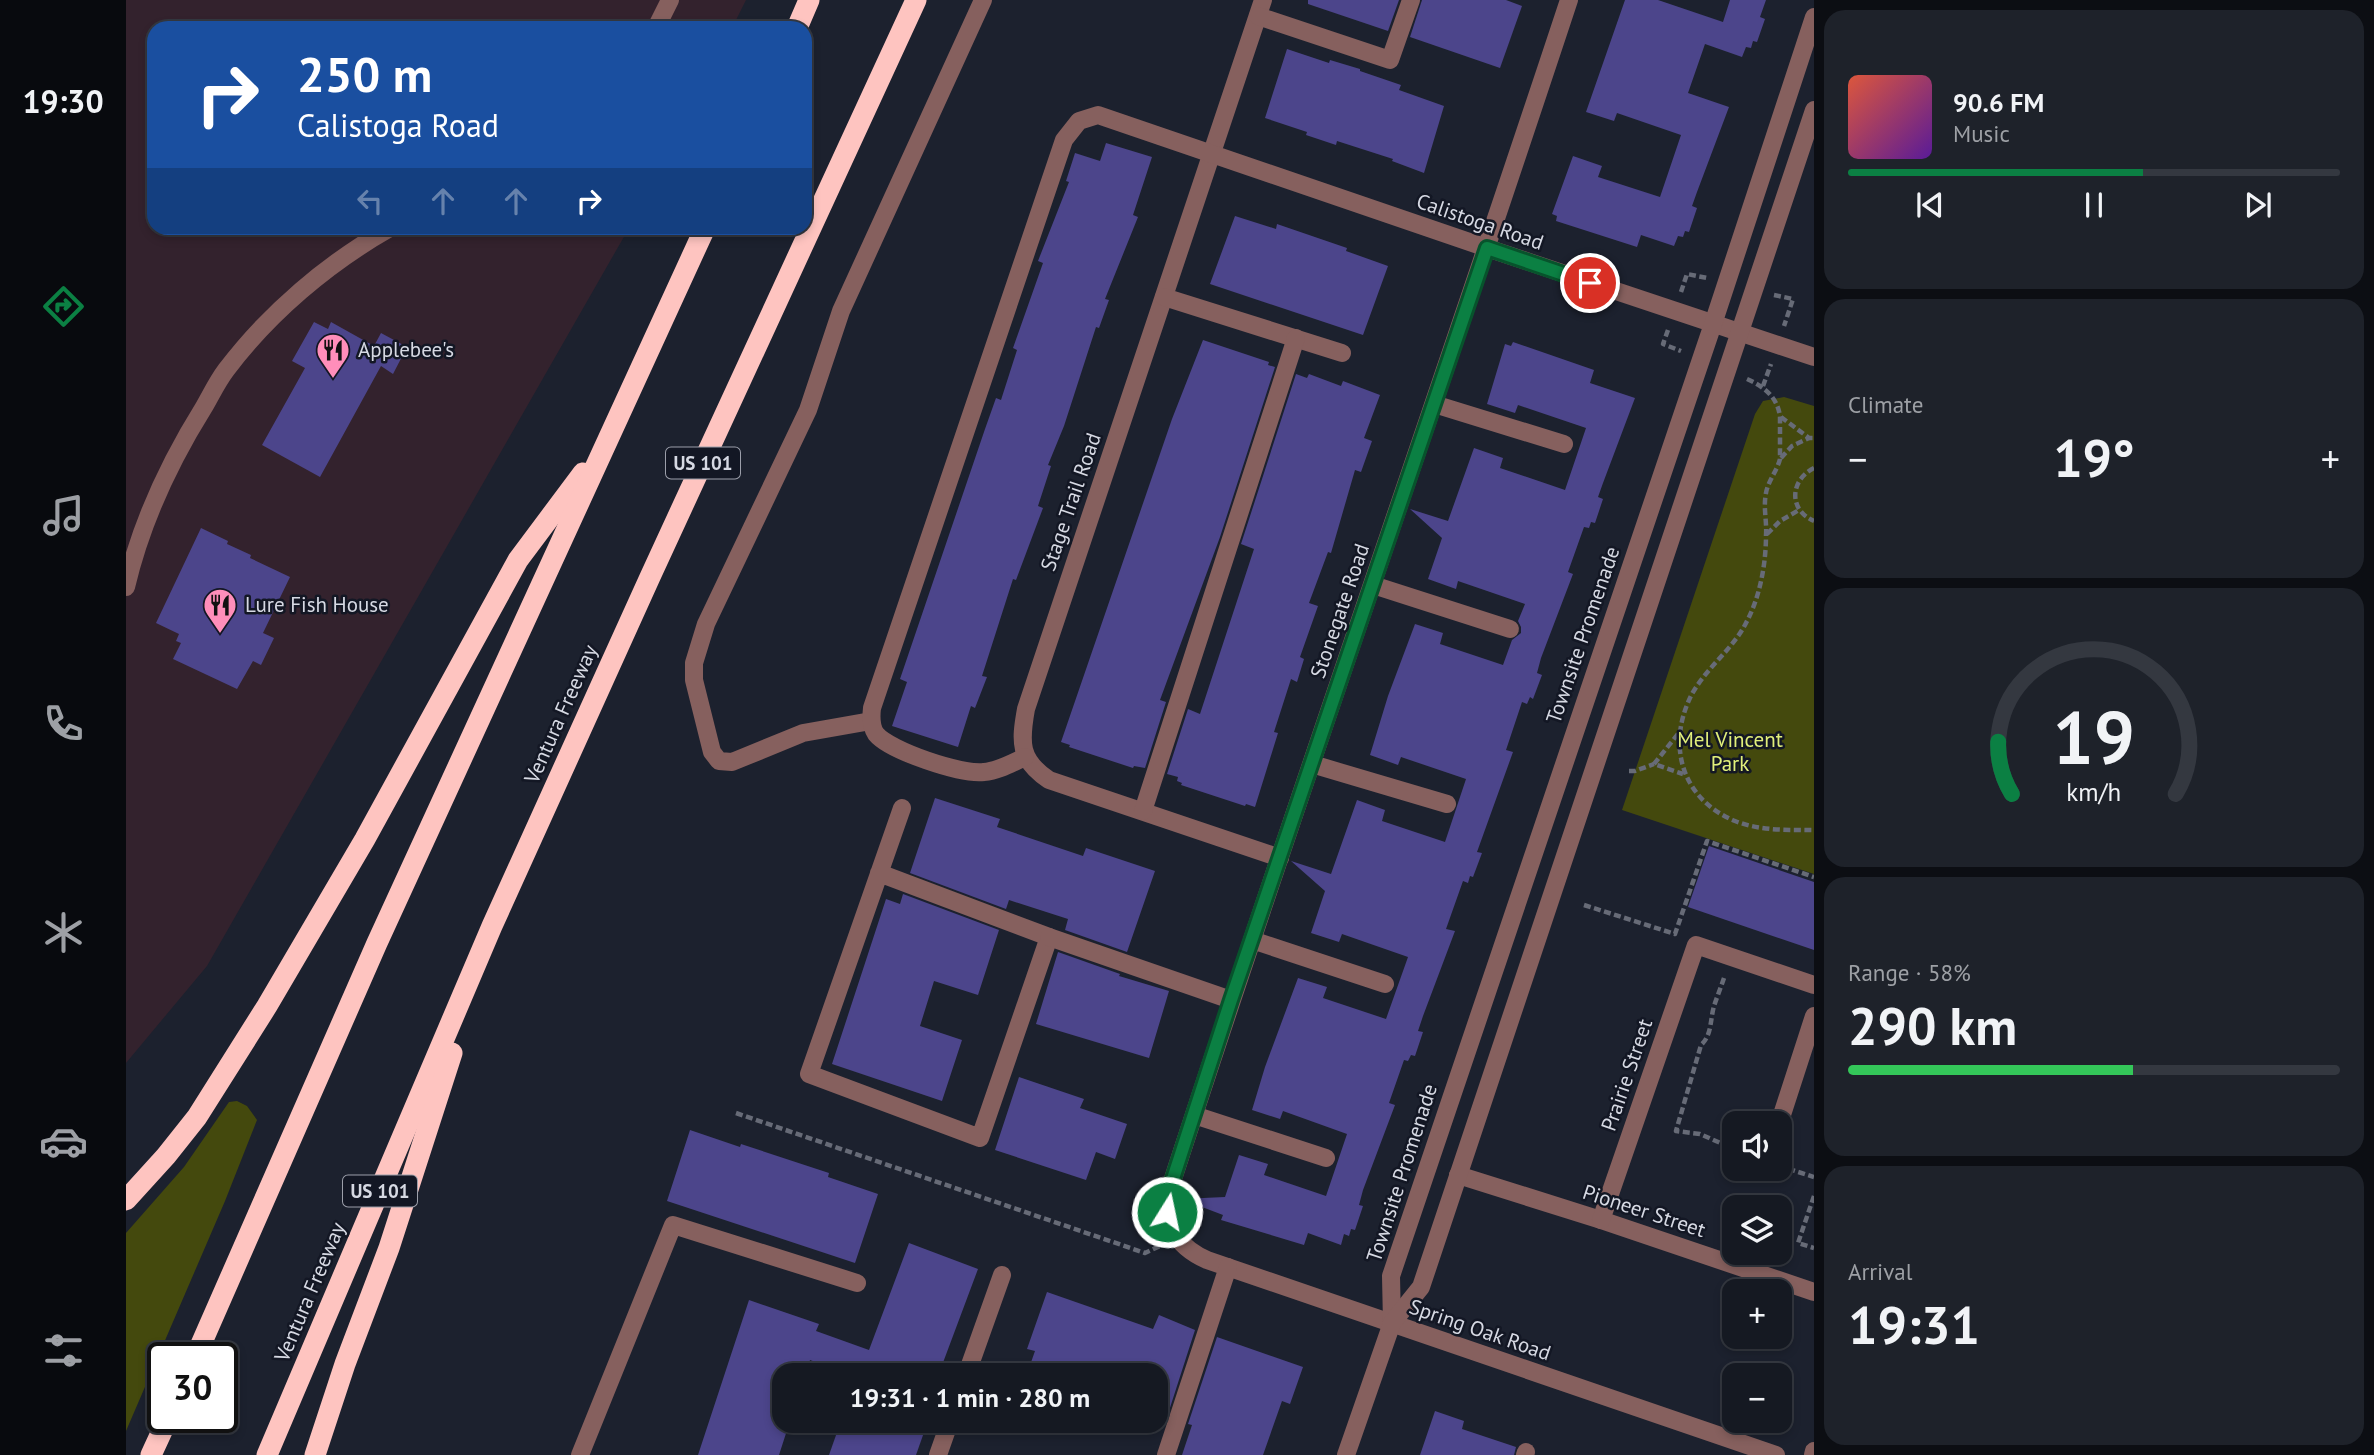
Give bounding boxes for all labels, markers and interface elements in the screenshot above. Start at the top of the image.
text: 250 m [297,42,432,106]
icon: right [182,49,273,140]
text: 19:30 [22,80,104,122]
text: 90.6 FM [1953,86,2044,119]
text: Calistoga Road [297,104,499,146]
text: Music [1953,119,2010,148]
icon: left [351,182,389,220]
icon: ahead [424,182,462,220]
icon: ahead [497,182,535,220]
icon: right [570,182,608,220]
icon: previous [1911,186,1949,224]
icon: pause [2075,186,2113,224]
icon: next [2239,186,2277,224]
street label: Calistoga Road [1413,187,1547,256]
pin [1560,253,1620,313]
icon: arrive [1571,264,1609,302]
icon: directions [39,282,88,331]
restaurant icon: Applebee's [314,331,352,380]
place label: Applebee's [358,336,454,363]
text: Climate [1848,390,1923,419]
text: 19° [2053,424,2135,491]
street label: Stage Trail Road [1034,429,1107,575]
text: − [1848,434,1867,483]
text: + [2321,434,2340,483]
road number: US 101 [666,447,740,478]
icon: music [39,491,88,540]
street label: Stonegate Road [1304,540,1375,682]
street label: Townsite Promenade [1540,543,1625,727]
restaurant icon: Lure Fish House [201,586,239,635]
place label: Lure Fish House [245,591,389,618]
street label: Ventura Freeway [518,640,603,788]
text: 19 [2053,690,2135,784]
icon: phone [39,699,88,748]
park label: Mel Vincent Park [1677,726,1783,777]
text: km/h [2067,775,2121,807]
icon: climate [39,908,88,957]
text: Range · 58% [1848,958,1971,987]
text: 290 km [1848,992,2017,1059]
street label: Prairie Street [1595,1015,1658,1134]
street label: Townsite Promenade [1360,1080,1443,1265]
map controls [1722,1111,1792,1433]
button: sound [1722,1111,1792,1181]
icon: car [39,1117,88,1166]
position arrow [1130,1175,1204,1249]
road number: US 101 [343,1176,417,1206]
street label: Pioneer Street [1579,1178,1709,1243]
button: layers [1722,1195,1792,1265]
street label: Ventura Freeway [268,1218,351,1367]
text: Arrival [1848,1257,1912,1286]
button: + [1722,1279,1792,1349]
text: 19:31 [1848,1291,1980,1358]
street label: Spring Oak Road [1406,1293,1554,1366]
icon: filters [39,1326,88,1375]
speed limit sign: 30 [147,1342,238,1433]
button: − [1722,1363,1792,1433]
text: 19:31 · 1 min · 280 m [850,1381,1090,1414]

